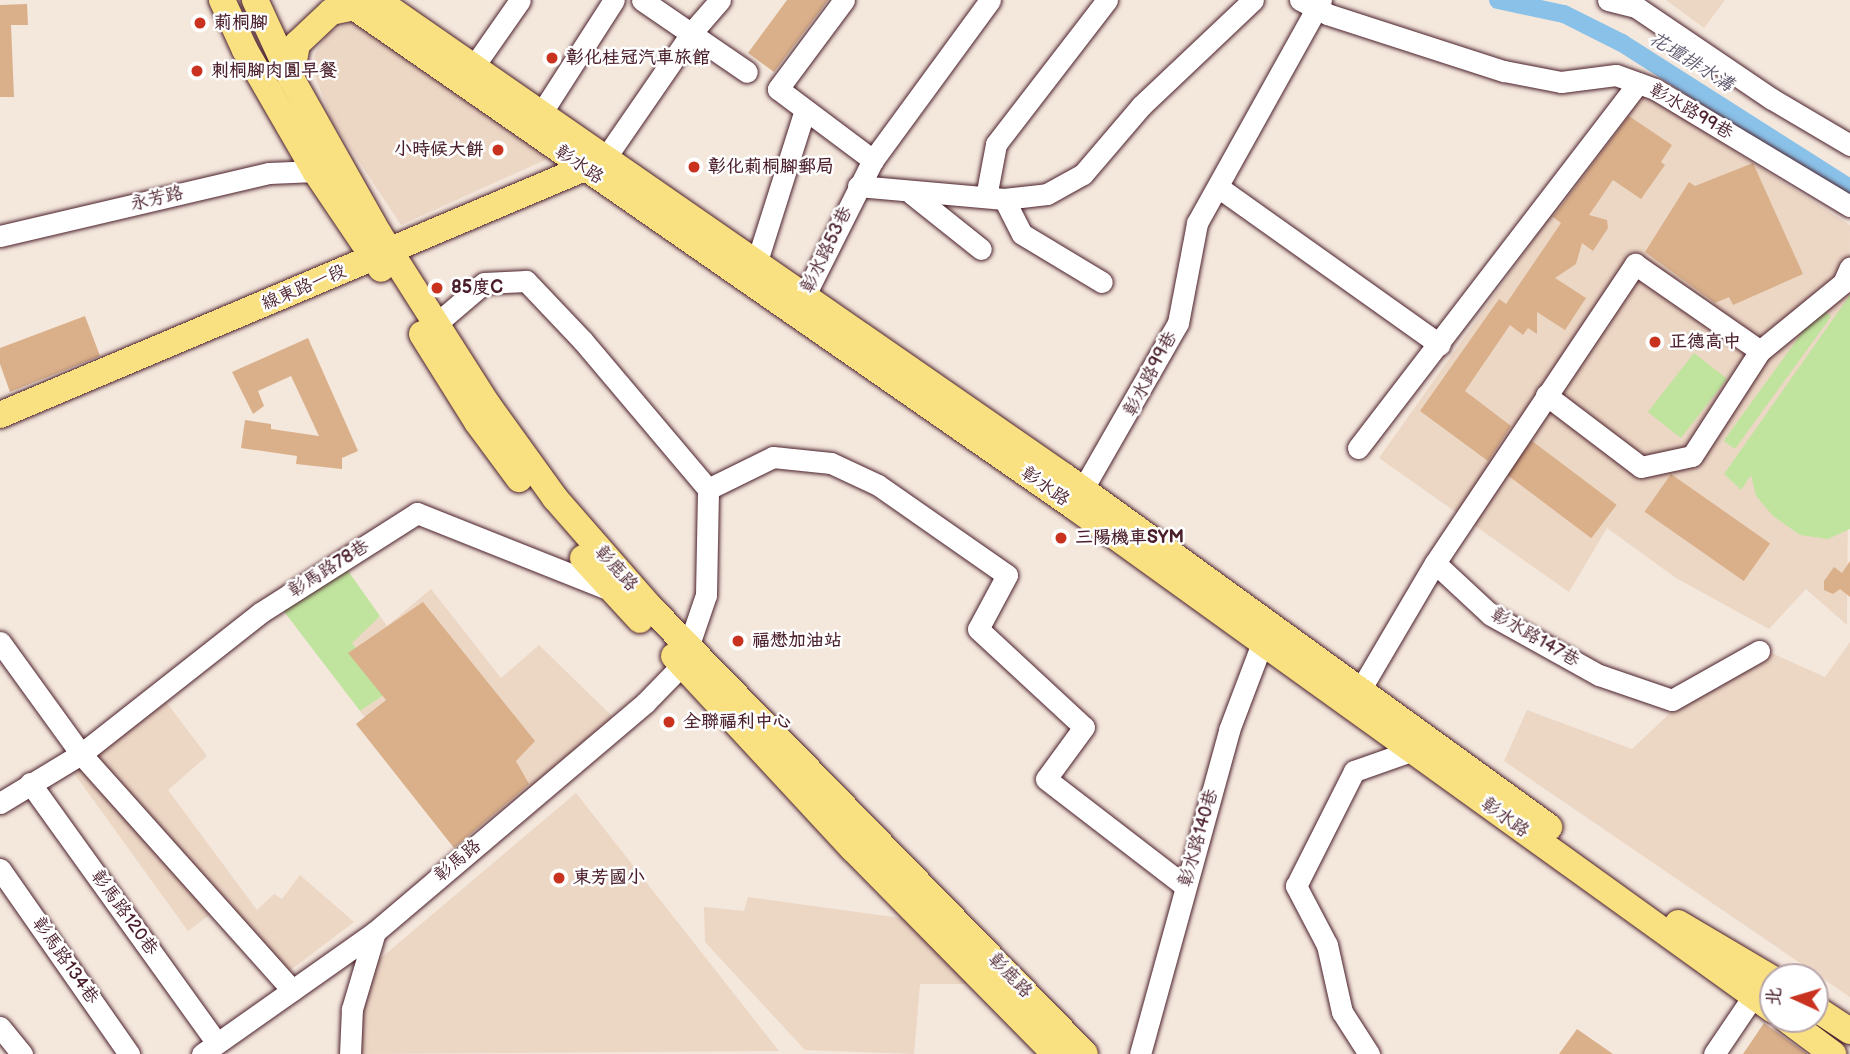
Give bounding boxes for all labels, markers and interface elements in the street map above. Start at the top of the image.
place label: 莿桐腳 [214,12,268,34]
marker: 莿桐腳 [192,15,208,31]
water label: 花壇排水溝 [1645,27,1737,97]
place label: 彰化桂冠汽車旅館 [566,47,710,69]
marker: 彰化桂冠汽車旅館 [544,50,560,66]
place label: 刺桐腳肉圓早餐 [211,60,337,82]
marker: 刺桐腳肉圓早餐 [189,63,205,79]
street label: 彰水路99巷 [1645,79,1737,145]
place label: 小時候大餅 [394,139,484,161]
street label: 彰水路 [551,141,607,189]
marker: 小時候大餅 [490,142,506,158]
place label: 彰化莿桐腳郵局 [708,156,834,178]
marker: 彰化莿桐腳郵局 [686,159,702,175]
street label: 永芳路 [128,182,186,216]
street label: 彰水路53巷 [797,203,857,297]
street label: 線東路一段 [258,260,350,316]
place label: 85度C [451,277,503,299]
marker: 85度C [429,280,445,296]
street label: 彰水路99巷 [1120,328,1182,420]
place label: 正德高中 [1669,331,1741,353]
marker: 正德高中 [1647,334,1663,350]
street label: 彰水路 [1017,463,1073,511]
place label: 三陽機車SYM [1075,527,1184,549]
marker: 三陽機車SYM [1053,530,1069,546]
street label: 彰馬路78巷 [285,536,373,602]
street label: 彰鹿路 [590,542,642,596]
street label: 彰水路147巷 [1487,604,1583,672]
place label: 福懋加油站 [752,630,842,652]
marker: 福懋加油站 [730,633,746,649]
place label: 全聯福利中心 [683,711,791,733]
marker: 全聯福利中心 [661,714,677,730]
street label: 彰水路140巷 [1175,787,1223,889]
street label: 彰水路 [1477,793,1533,843]
street label: 彰馬路 [430,835,486,887]
street label: 彰馬路120巷 [86,866,162,960]
place label: 東芳國小 [573,867,645,889]
marker: 東芳國小 [551,870,567,886]
street label: 彰馬路134巷 [27,913,103,1009]
street label: 彰鹿路 [983,949,1037,1003]
north arrow [1759,963,1829,1033]
text: 北 [1762,986,1787,1007]

